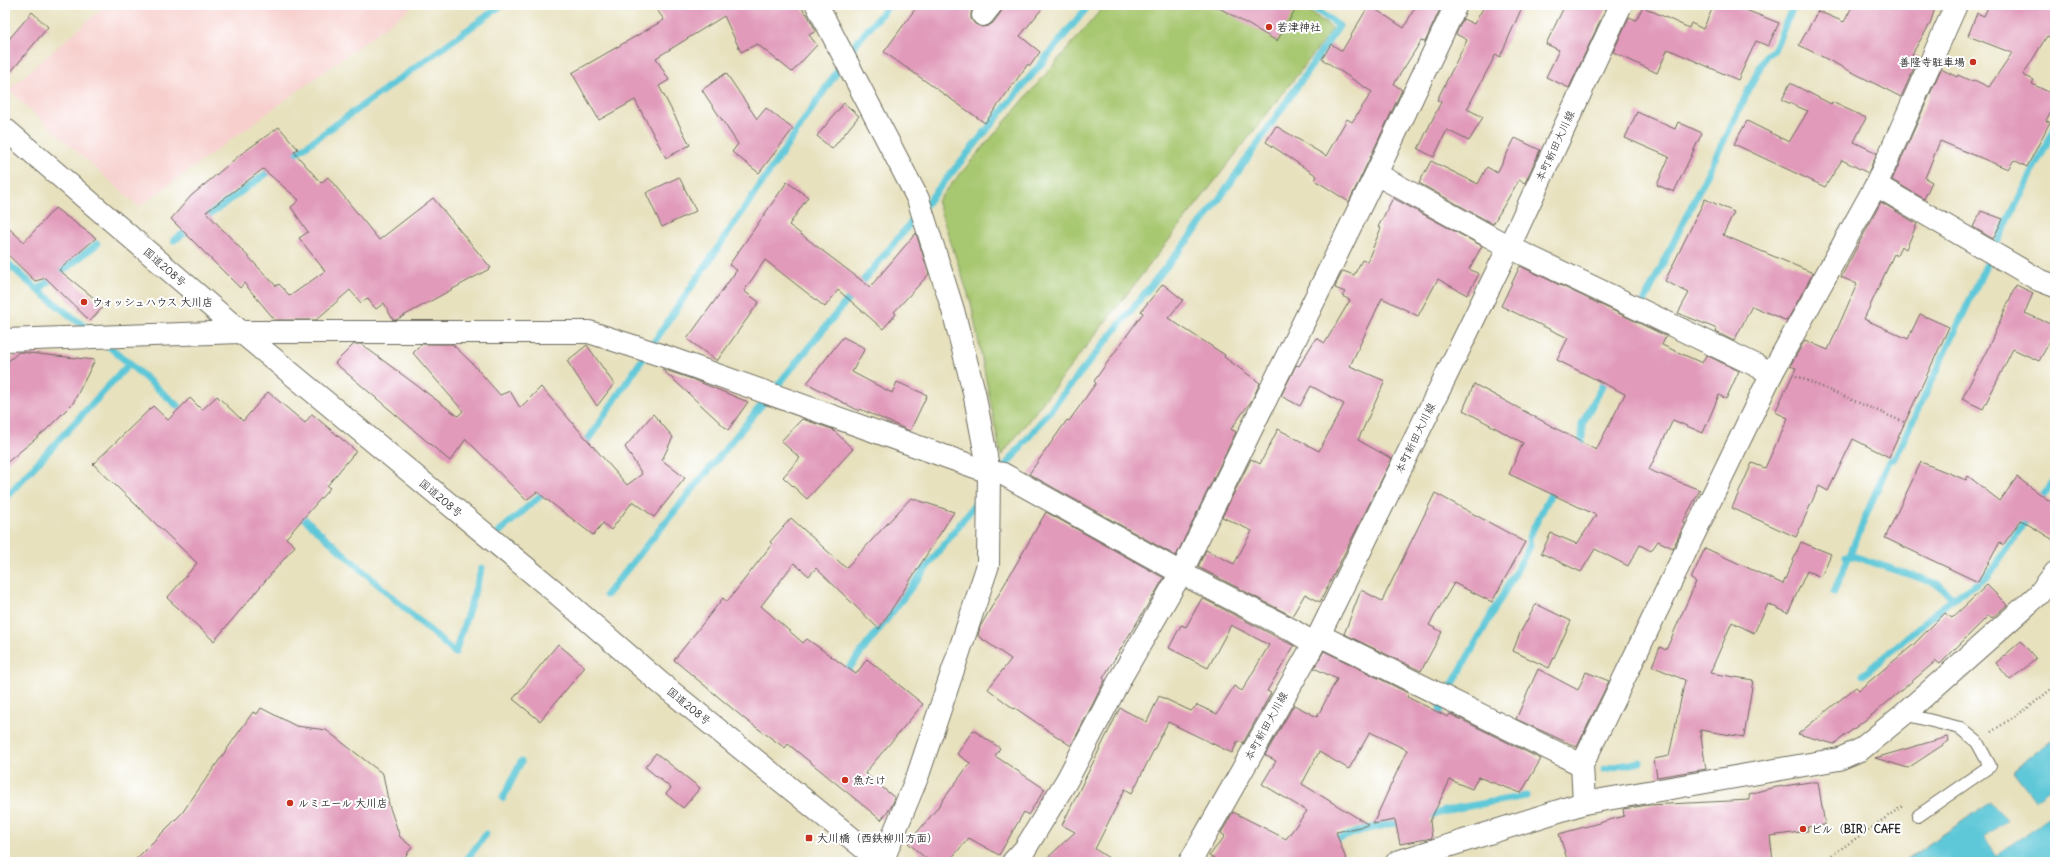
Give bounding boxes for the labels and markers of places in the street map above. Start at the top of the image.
place label: 若津神社 [1277,20,1321,34]
marker: 若津神社 [1264,22,1274,32]
place label: 善隆寺駐車場 [1899,55,1965,69]
marker: 善隆寺駐車場 [1968,57,1978,67]
place label: ウォッシュハウス 大川店 [92,295,213,309]
marker: ウォッシュハウス 大川店 [79,297,89,307]
place label: 魚たけ [853,773,886,787]
marker: 魚たけ [840,775,850,785]
place label: ルミエール 大川店 [298,796,388,810]
marker: ルミエール 大川店 [285,798,295,808]
place label: ビル（BIR）CAFE [1811,822,1901,836]
marker: ビル（BIR）CAFE [1798,824,1808,834]
place label: 大川橋（西鉄柳川方面） [817,831,938,845]
marker: 大川橋（西鉄柳川方面） [804,833,814,843]

